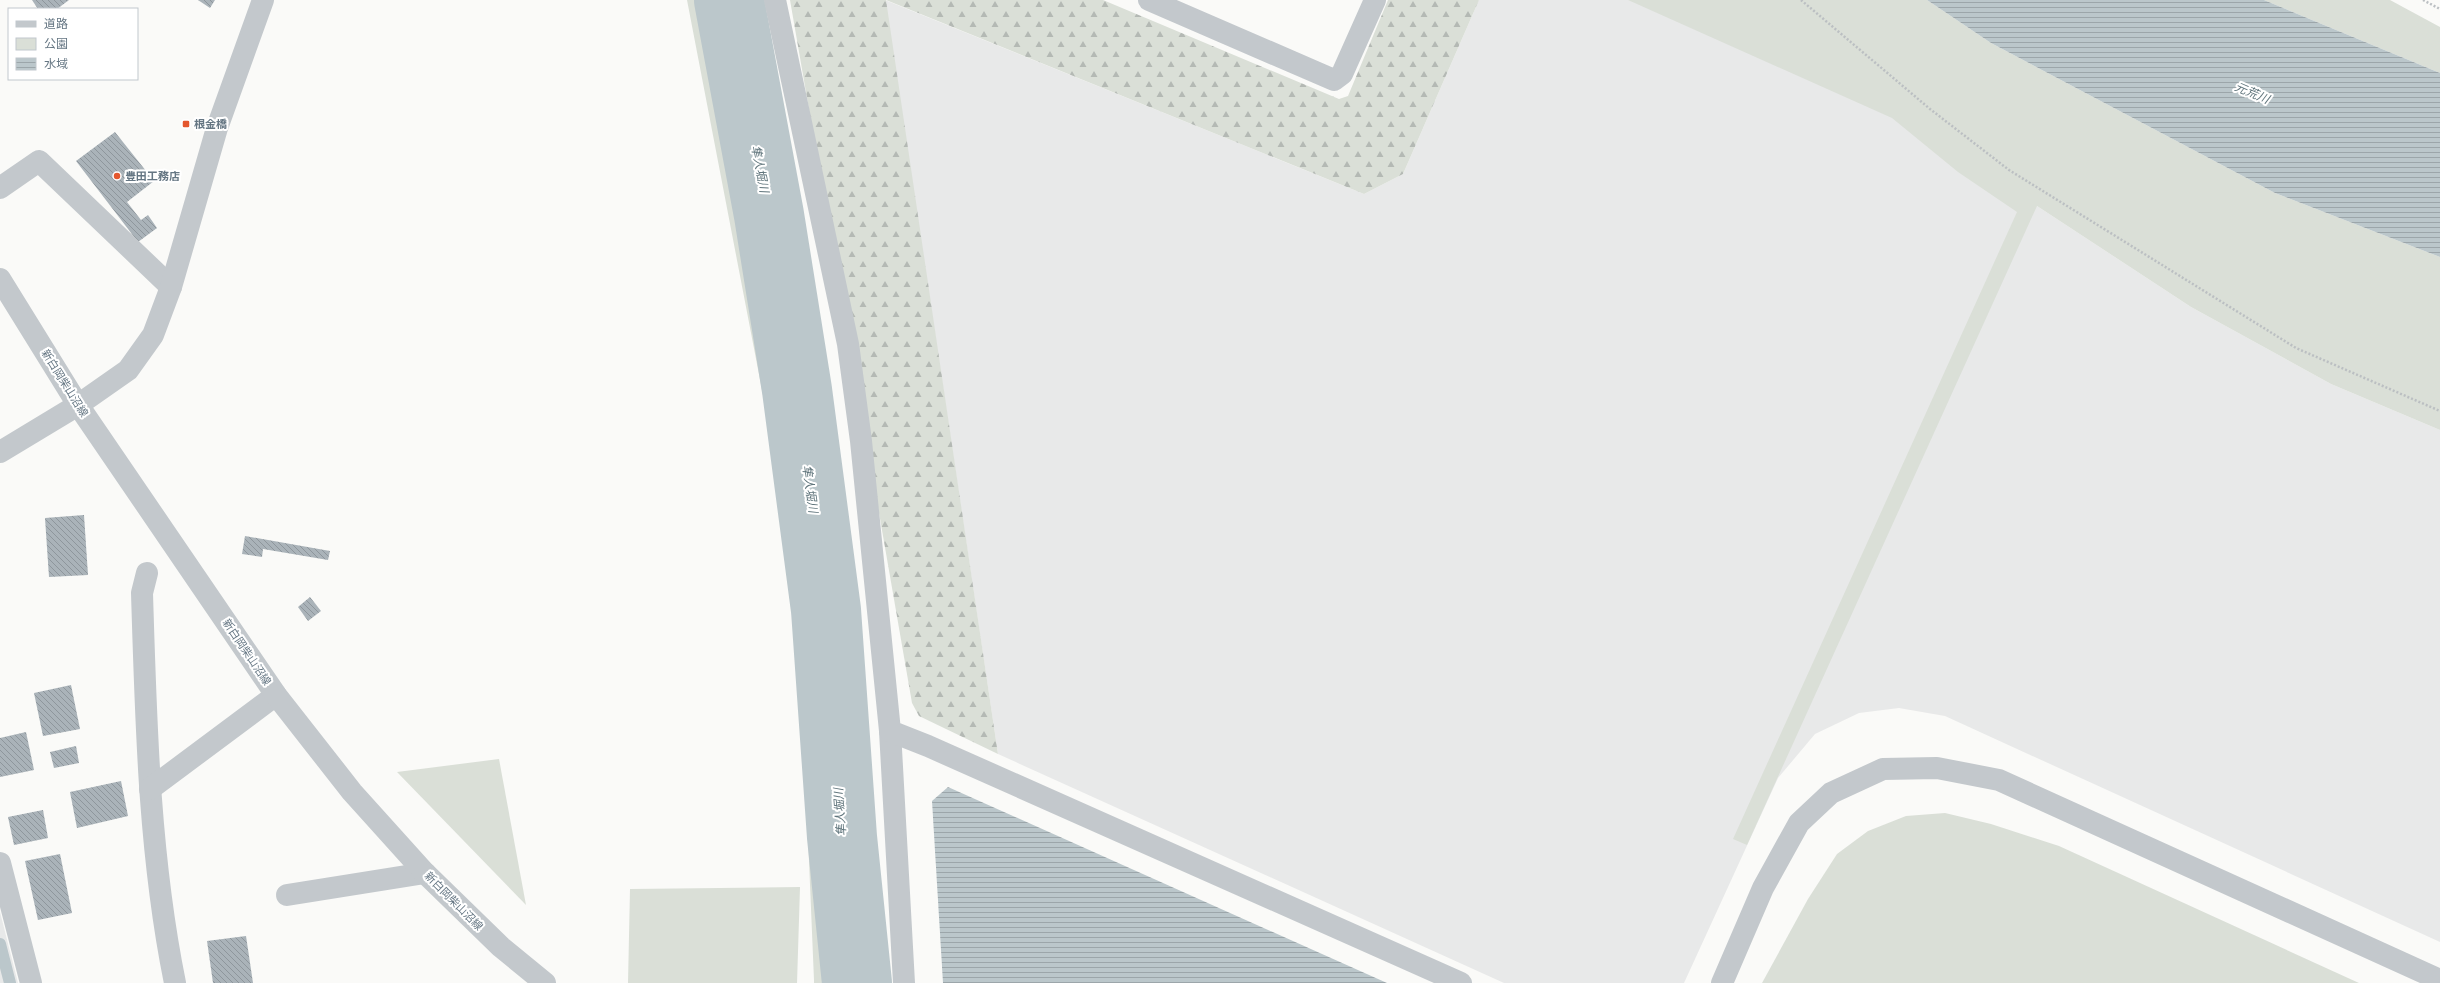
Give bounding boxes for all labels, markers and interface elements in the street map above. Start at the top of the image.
legend [8,8,138,80]
text: 道路 [44,17,68,31]
text: 公園 [44,37,68,51]
text: 水域 [44,57,68,71]
water label: 元荒川 [2233,80,2273,107]
place label: 根金橋 [194,118,227,130]
marker: 根金橋 [181,119,191,129]
water label: 隼人堀川 [749,144,772,196]
place label: 豊田工務店 [125,170,180,182]
marker: 豊田工務店 [112,171,122,181]
street label: 新白岡柴山沼線 [40,347,90,419]
water label: 隼人堀川 [800,464,821,516]
street label: 新白岡柴山沼線 [220,617,274,687]
water label: 隼人堀川 [831,786,849,836]
street label: 新白岡柴山沼線 [423,870,485,932]

